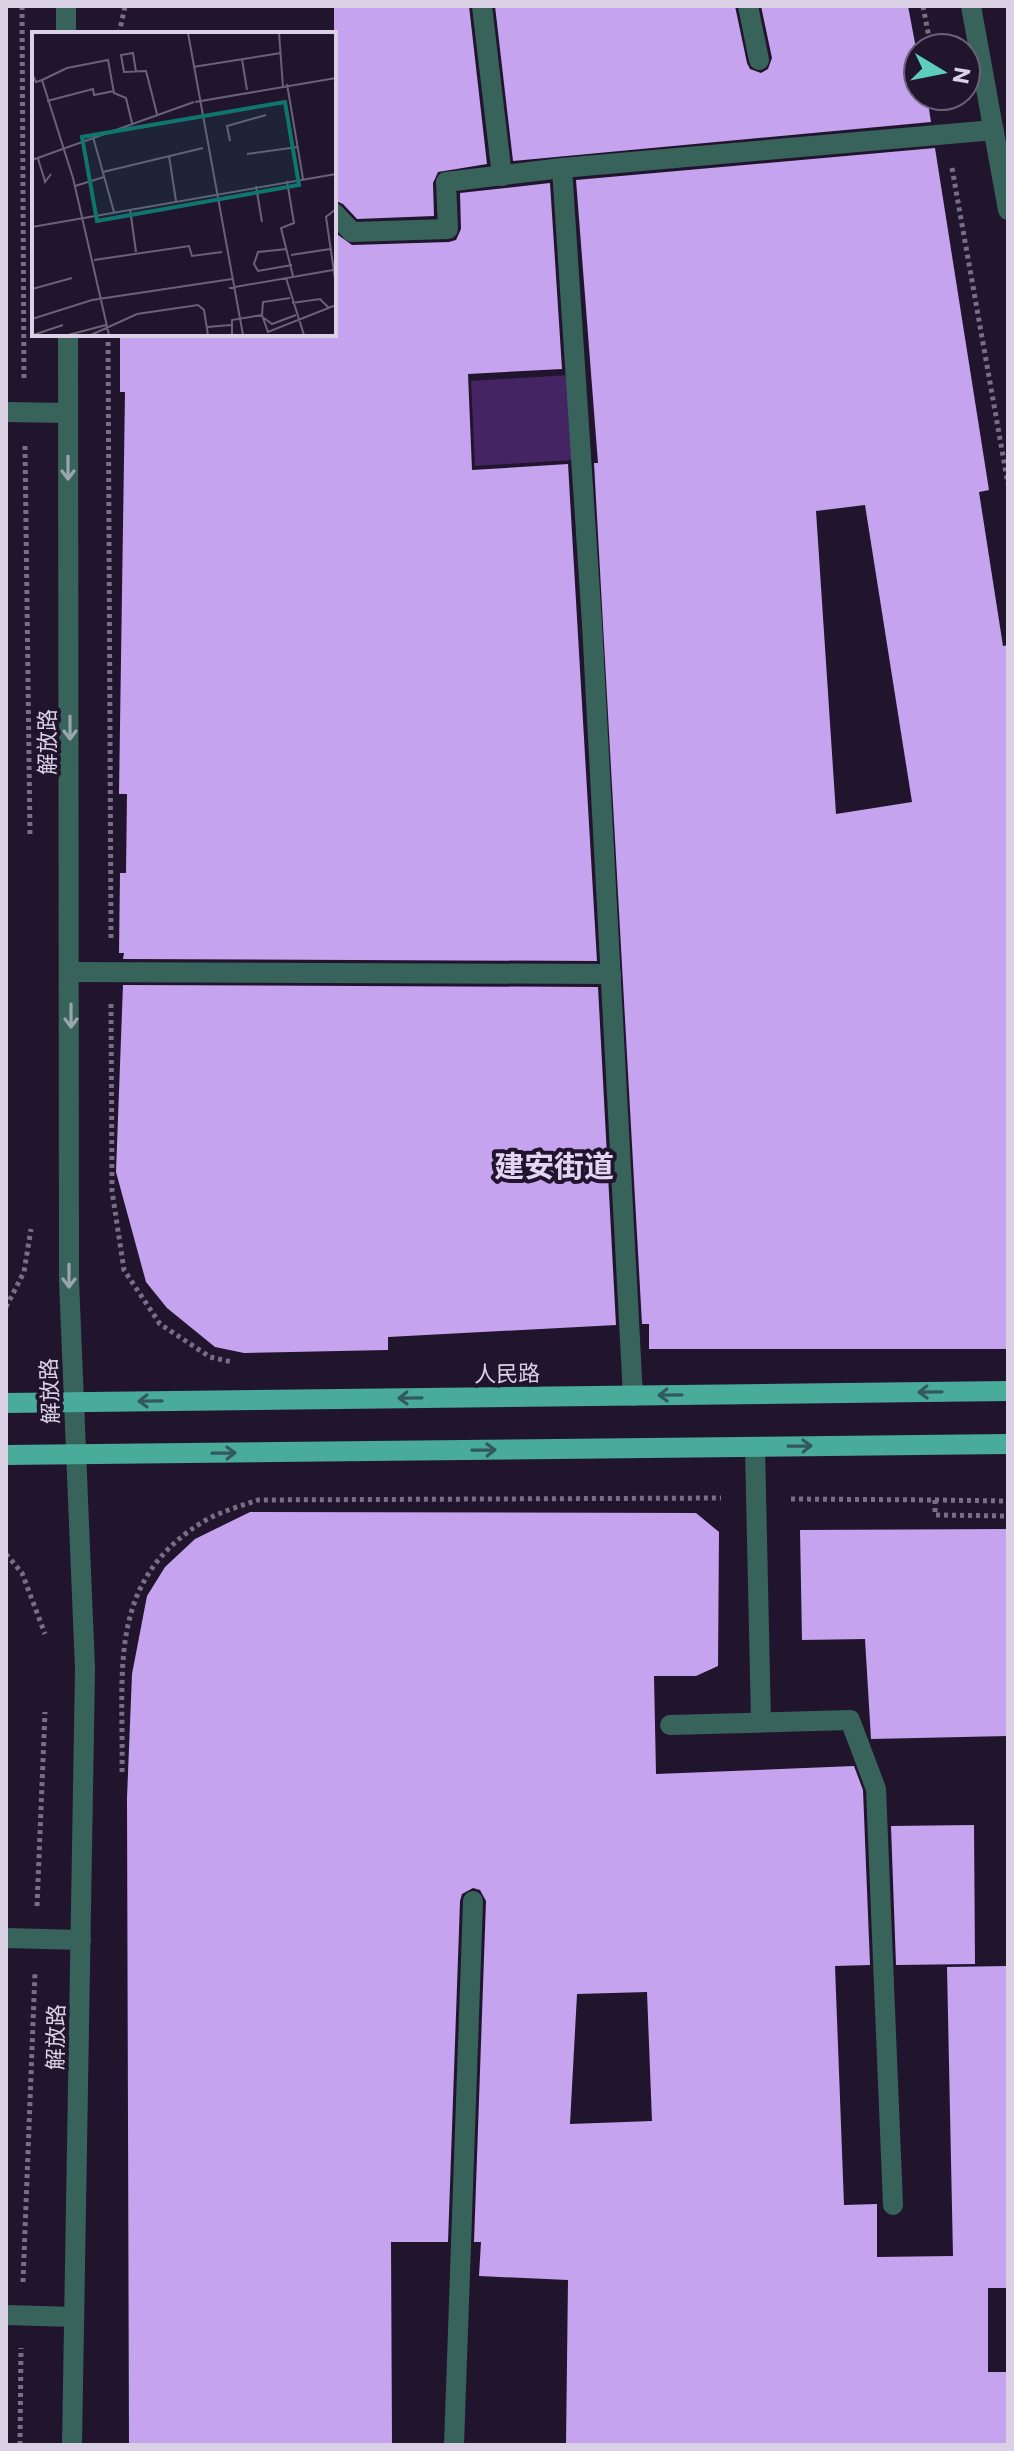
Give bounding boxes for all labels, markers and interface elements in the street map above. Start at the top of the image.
inset map [32,32,336,336]
north arrow [902,32,982,112]
text: N [947,65,977,86]
one-way arrow [60,454,76,481]
street label: 解放路 [33,709,60,775]
one-way arrow [62,714,78,741]
one-way arrow [63,1002,79,1029]
district label: 建安街道 [494,1146,614,1183]
one-way arrow [61,1262,77,1289]
street label: 解放路 [34,1358,64,1424]
street label: 人民路 [474,1359,540,1387]
one-way arrow [917,1384,944,1400]
one-way arrow [657,1387,684,1403]
one-way arrow [397,1390,424,1406]
one-way arrow [137,1393,164,1409]
one-way arrow [786,1438,813,1454]
one-way arrow [470,1442,497,1458]
one-way arrow [210,1445,237,1461]
street label: 解放路 [41,2004,69,2070]

